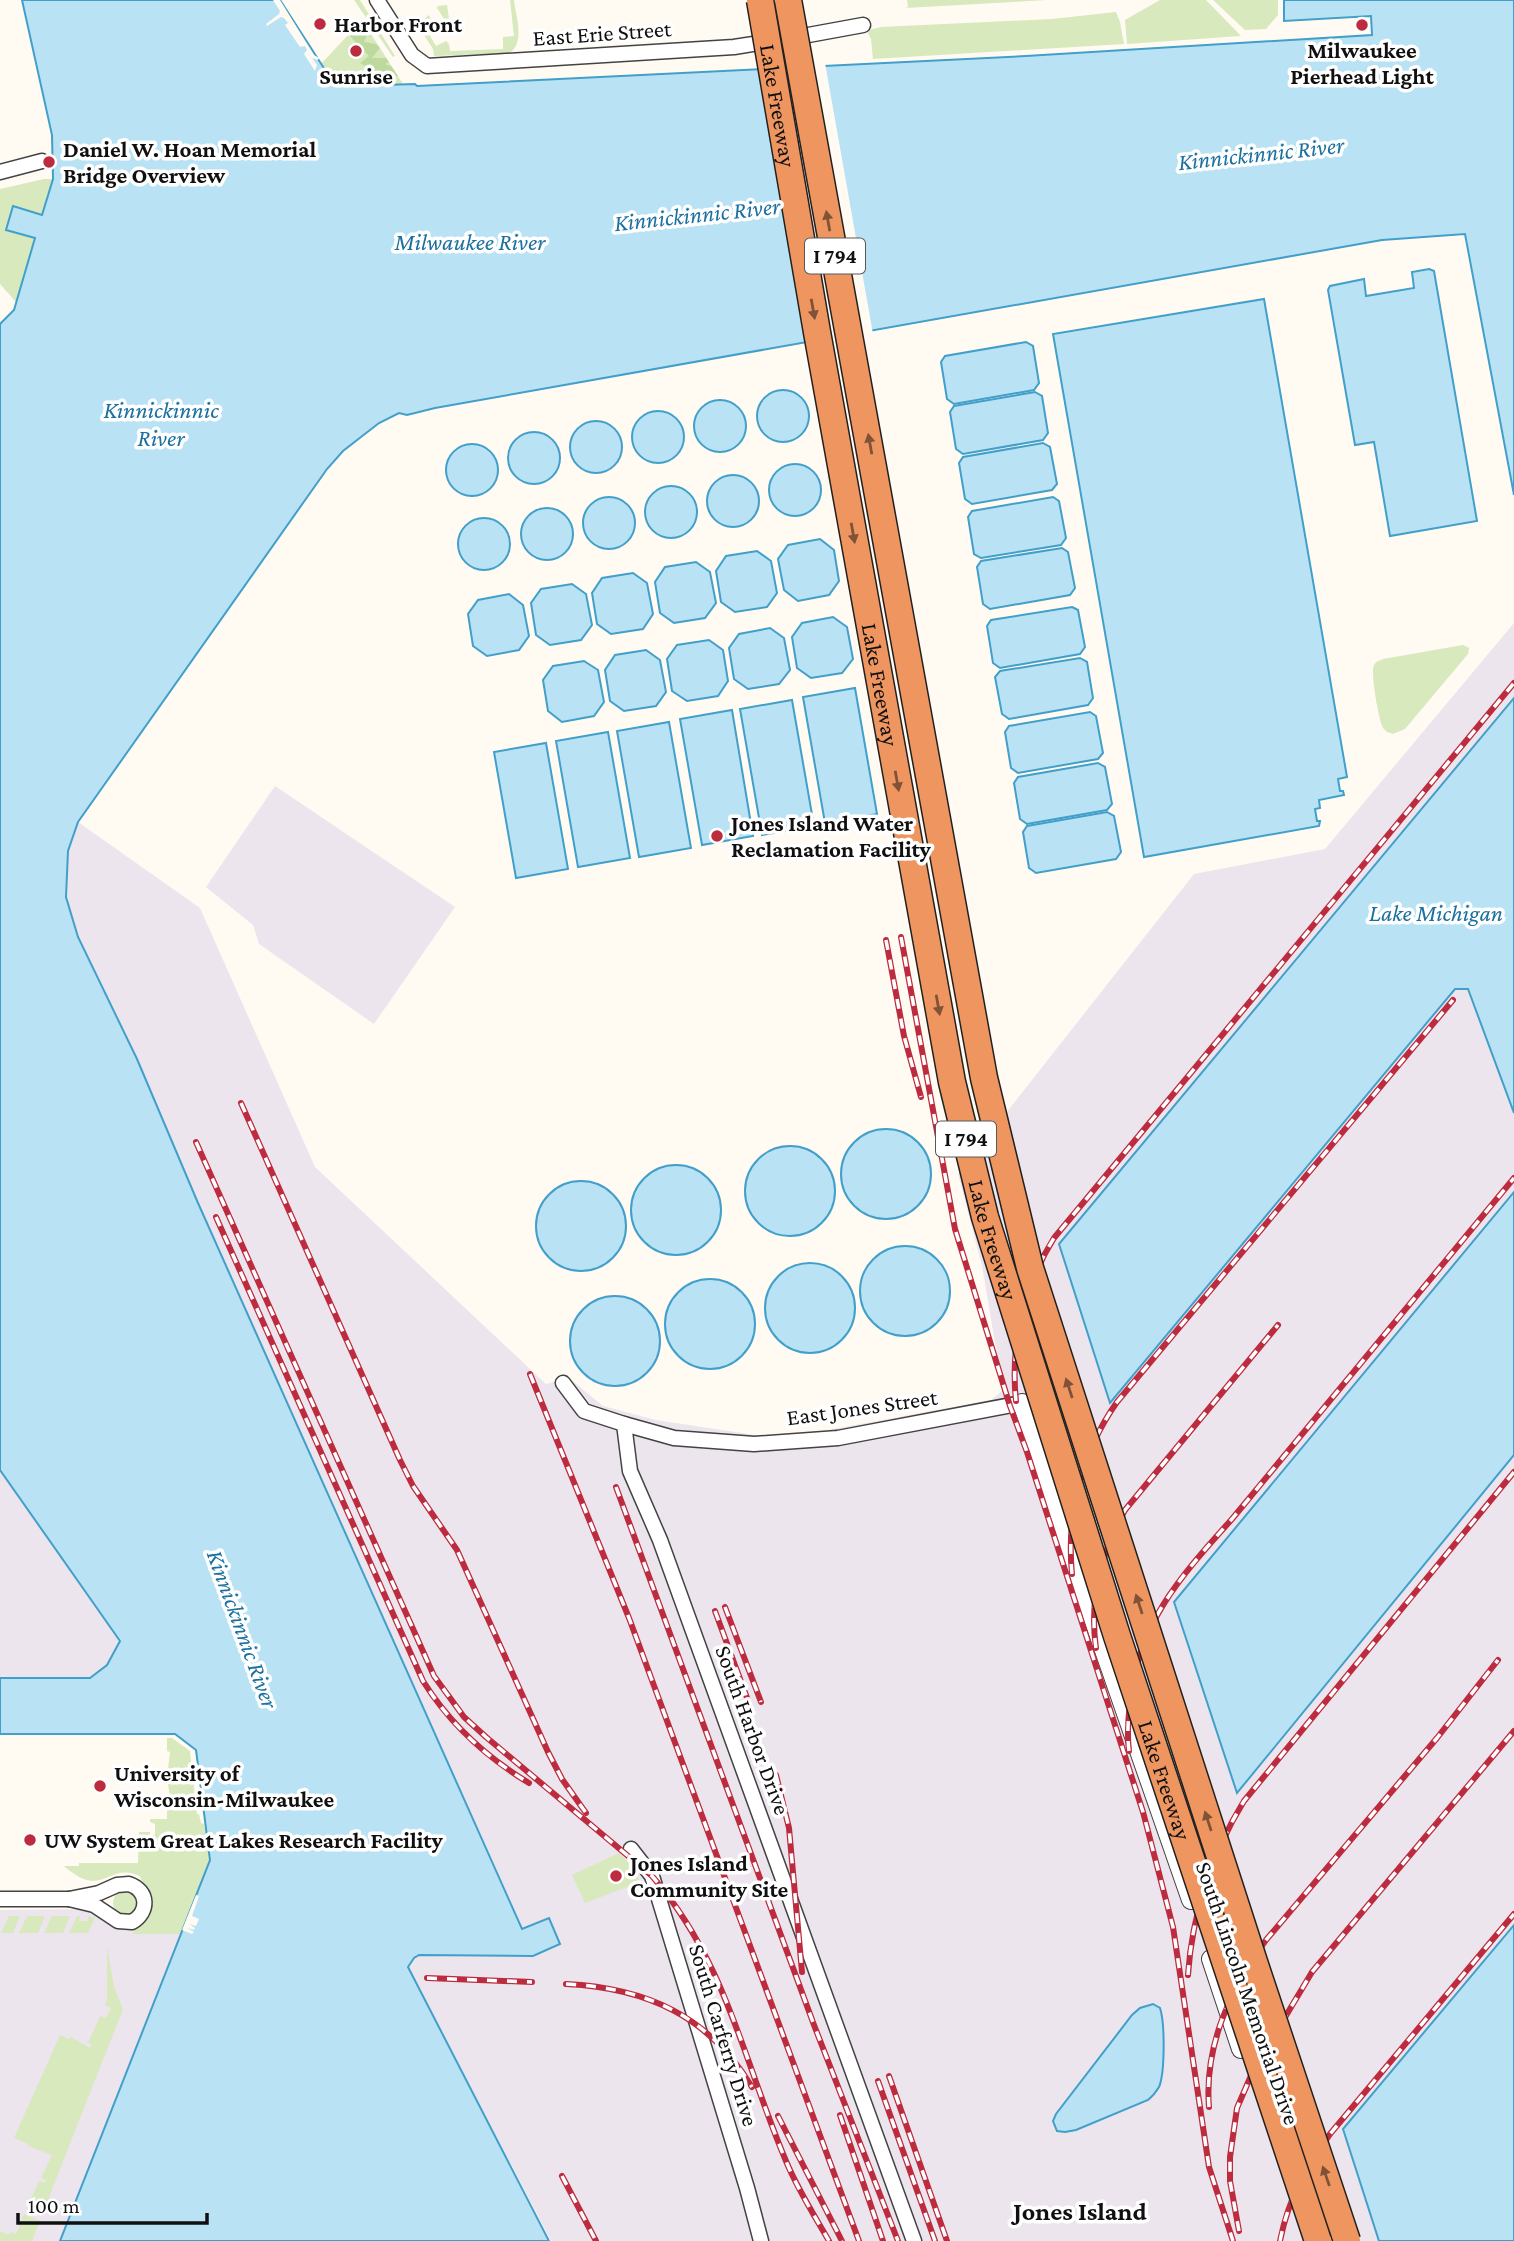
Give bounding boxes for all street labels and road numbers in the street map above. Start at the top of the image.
street label: East Erie Street [532,15,673,51]
street label: Lake Freeway [755,42,802,169]
road number: I 794 [805,238,865,274]
street label: Lake Freeway [857,621,904,748]
road number: I 794 [936,1122,996,1156]
street label: Lake Freeway [963,1177,1023,1304]
street label: East Jones Street [785,1383,939,1430]
street label: South Harbor Drive [710,1642,796,1818]
street label: Lake Freeway [1133,1717,1197,1844]
street label: South Lincoln Memorial Drive [1191,1858,1305,2128]
street label: South Carferry Drive [684,1941,764,2129]

